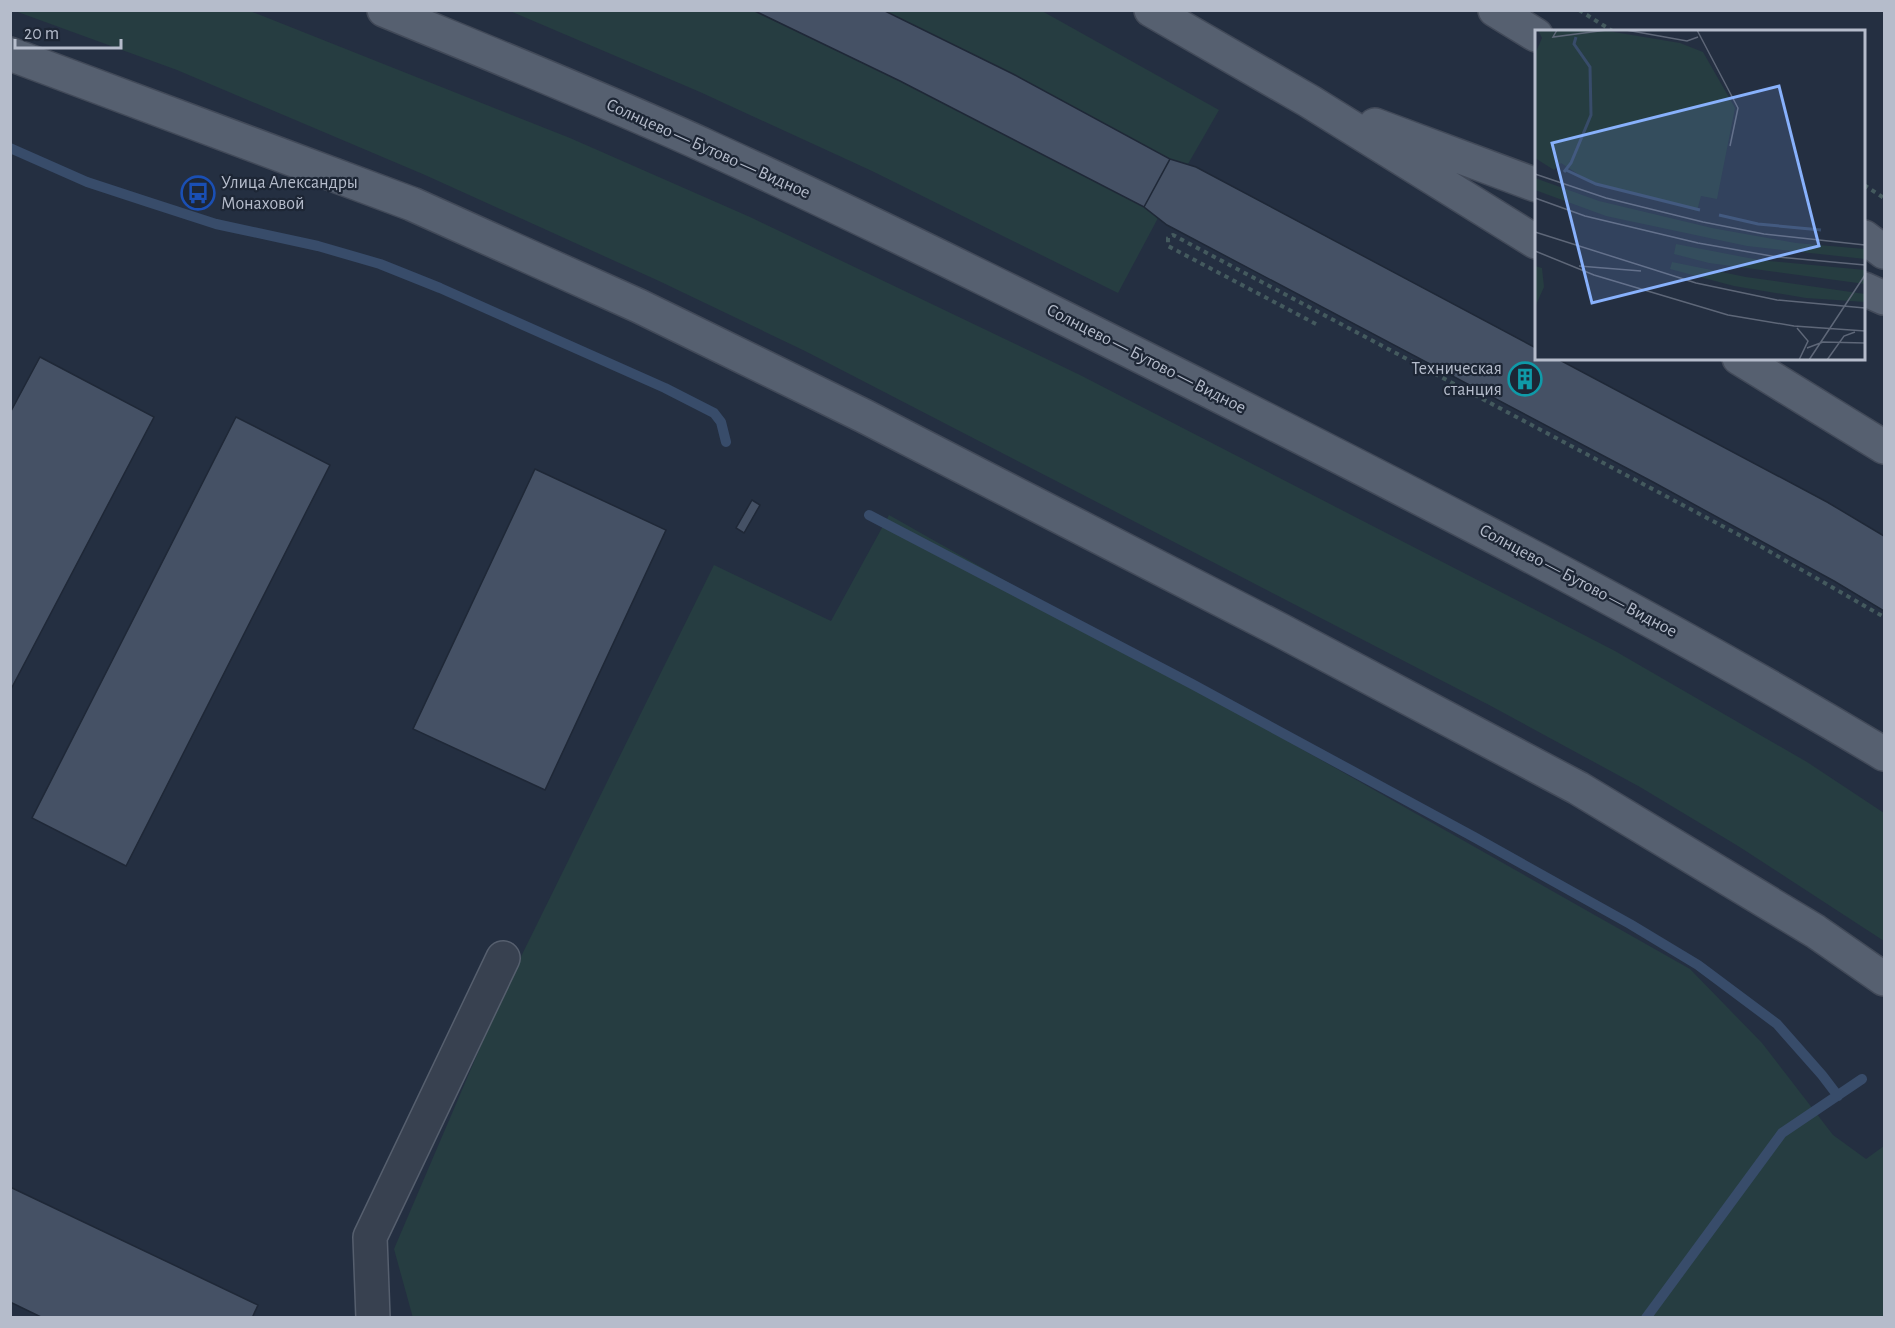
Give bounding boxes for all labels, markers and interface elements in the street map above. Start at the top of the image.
scale bar [15,12,122,50]
text: 20 m [24,25,59,43]
inset map [1535,30,1865,360]
street label: Солнцево — Бутово — Видное [603,96,813,202]
place label: Улица Александры Монаховой [221,174,358,213]
bus stop icon: Улица Александры Монаховой [180,175,216,211]
street label: Солнцево — Бутово — Видное [1043,301,1249,417]
place label: Техническая станция [1411,360,1502,399]
building icon: Техническая станция [1507,361,1543,397]
street label: Солнцево — Бутово — Видное [1476,521,1680,641]

